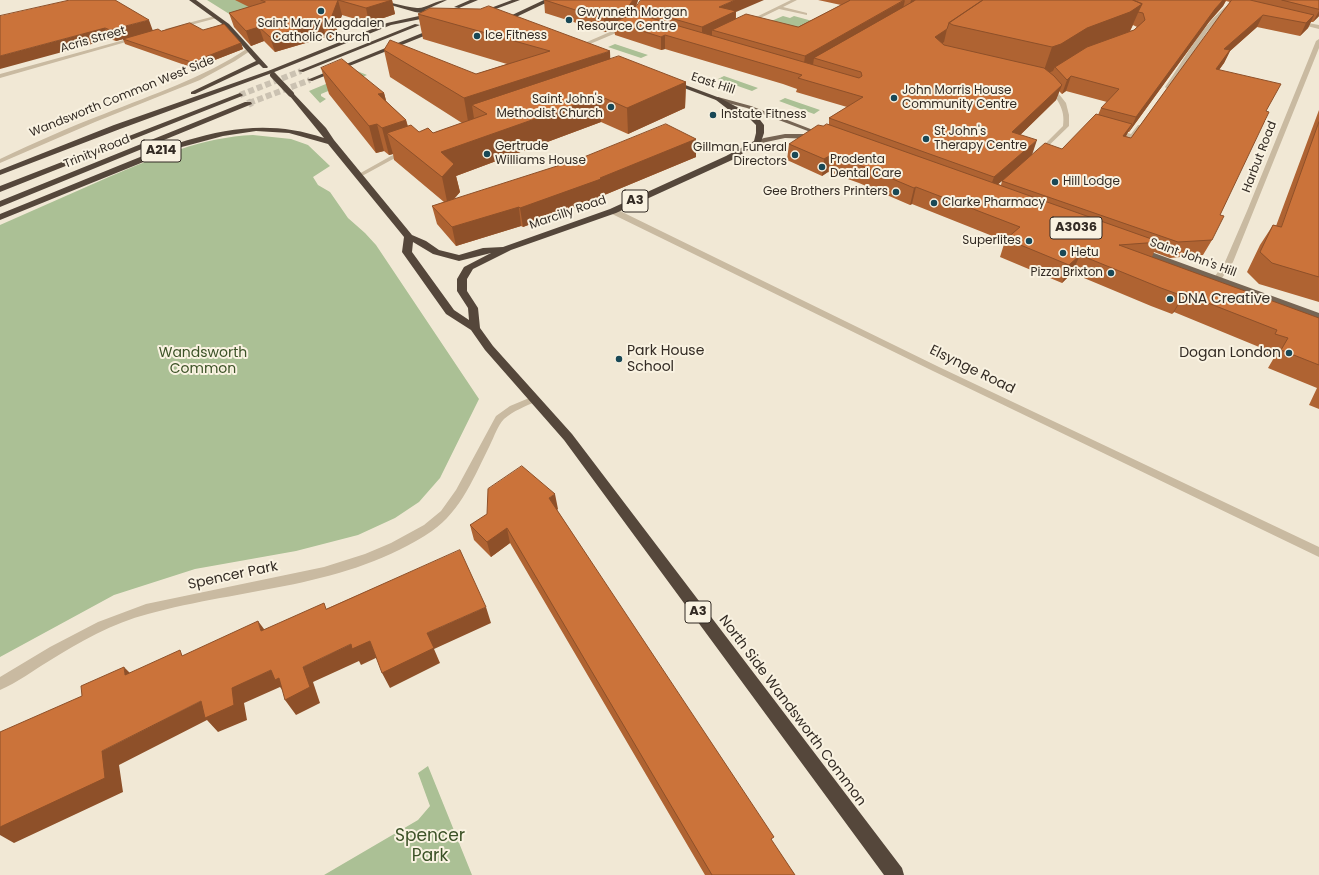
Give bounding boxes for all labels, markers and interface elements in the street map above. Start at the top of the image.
marker: Saint Mary Magdalen Catholic Church [316,6,326,16]
place label: Gwynneth Morgan Resource Centre [577,6,687,34]
marker: Gwynneth Morgan Resource Centre [564,15,574,25]
place label: Saint Mary Magdalen Catholic Church [257,17,385,45]
street label: Acris Street [59,24,127,56]
place label: Ice Fitness [485,29,547,43]
marker: Ice Fitness [472,31,482,41]
street label: Wandsworth Common West Side [28,53,216,141]
street label: East Hill [689,70,737,98]
place label: John Morris House Community Centre [902,84,1017,112]
place label: Saint John's Methodist Church [497,93,603,121]
marker: John Morris House Community Centre [889,93,899,103]
marker: Saint John's Methodist Church [606,102,616,112]
place label: Instate Fitness [721,108,806,122]
marker: Instate Fitness [708,110,718,120]
street label: Harbut Road [1240,119,1280,195]
place label: St John's Therapy Centre [934,125,1027,153]
street label: Trinity Road [62,132,132,172]
marker: St John's Therapy Centre [921,134,931,144]
road number: A214 [141,140,181,162]
place label: Gertrude Williams House [495,140,586,168]
place label: Gillman Funeral Directors [693,141,787,169]
marker: Gertrude Williams House [482,149,492,159]
marker: Gillman Funeral Directors [790,150,800,160]
place label: Prodenta Dental Care [830,153,902,181]
marker: Prodenta Dental Care [817,162,827,172]
place label: Hill Lodge [1063,175,1120,189]
marker: Hill Lodge [1050,177,1060,187]
place label: Gee Brothers Printers [763,185,888,199]
marker: Gee Brothers Printers [891,187,901,197]
road number: A3 [622,190,648,212]
street label: Marcilly Road [528,193,608,233]
place label: Clarke Pharmacy [942,196,1045,210]
marker: Clarke Pharmacy [929,198,939,208]
road number: A3036 [1050,217,1102,239]
place label: Superlites [962,234,1021,248]
marker: Superlites [1024,236,1034,246]
street label: Saint John's Hill [1148,236,1238,280]
place label: Hetu [1071,246,1099,260]
marker: Hetu [1058,248,1068,258]
place label: Pizza Brixton [1031,266,1103,280]
marker: Pizza Brixton [1106,268,1116,278]
place label: DNA Creative [1178,291,1270,307]
marker: DNA Creative [1165,294,1175,304]
street label: Elsynge Road [926,342,1018,398]
place label: Park House School [627,343,704,376]
park label: Wandsworth Common [159,345,247,378]
place label: Dogan London [1179,345,1281,361]
marker: Dogan London [1284,348,1294,358]
marker: Park House School [614,354,624,364]
street label: Spencer Park [187,558,279,594]
road number: A3 [685,601,711,623]
street label: North Side Wandsworth Common [715,612,869,810]
park label: Spencer Park [395,827,465,867]

